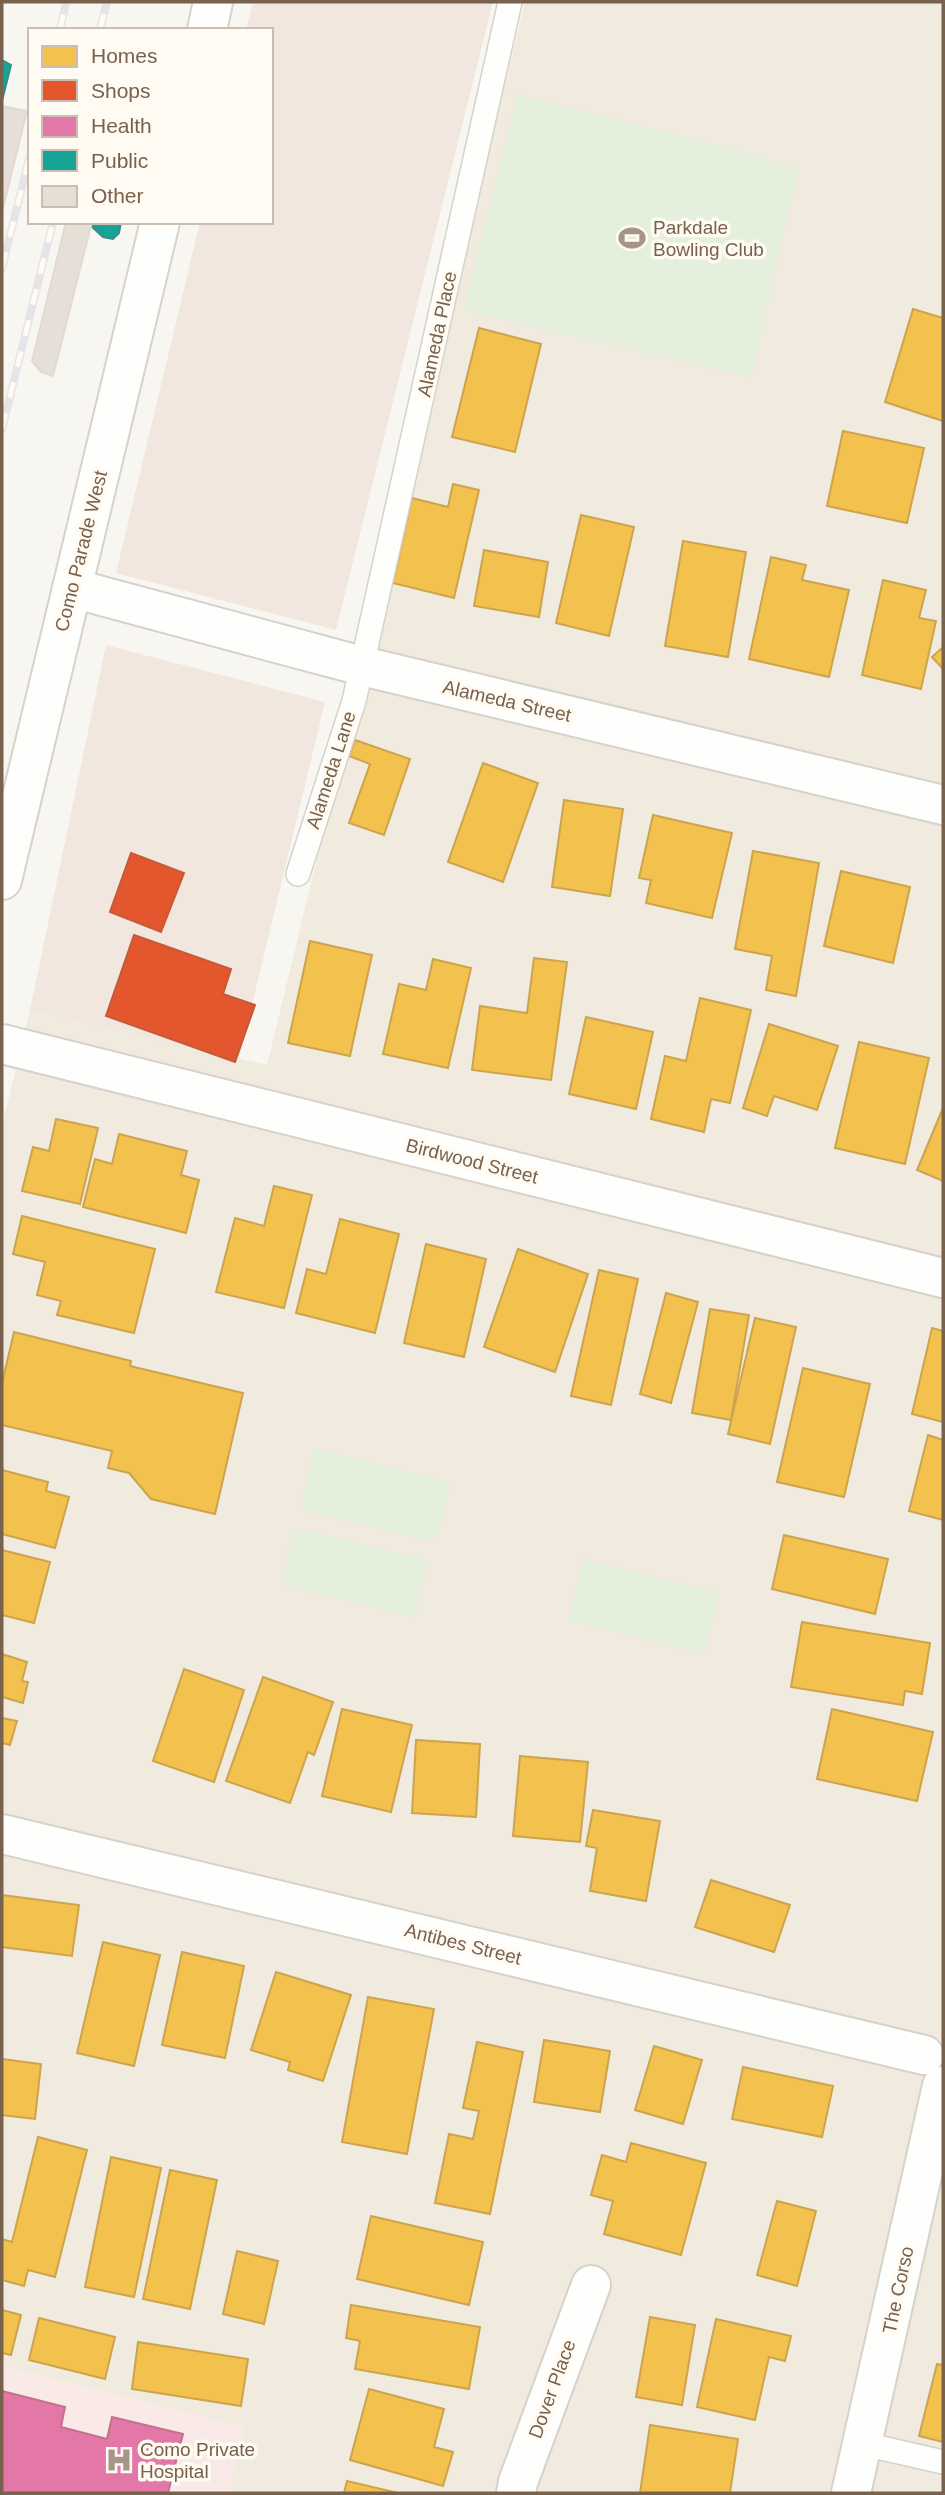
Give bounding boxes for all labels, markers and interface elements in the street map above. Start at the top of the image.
legend [28,28,273,224]
text: Homes [91,44,158,67]
text: Shops [91,79,151,102]
text: Health [91,114,152,137]
text: Public [91,149,148,172]
text: Other [91,184,144,207]
place label: Parkdale Bowling Club [653,217,764,260]
sports icon: Parkdale Bowling Club [617,223,647,253]
street label: Alameda Place [413,269,461,399]
street label: Como Parade West [51,468,111,634]
street label: Alameda Street [441,676,574,726]
street label: Alameda Lane [302,708,360,832]
street label: Birdwood Street [404,1134,541,1188]
street label: Antibes Street [403,1919,524,1969]
street label: The Corso [879,2244,917,2336]
street label: Dover Place [524,2337,580,2441]
place label: Como Private Hospital [140,2439,255,2482]
hospital icon: Como Private Hospital [104,2445,134,2475]

